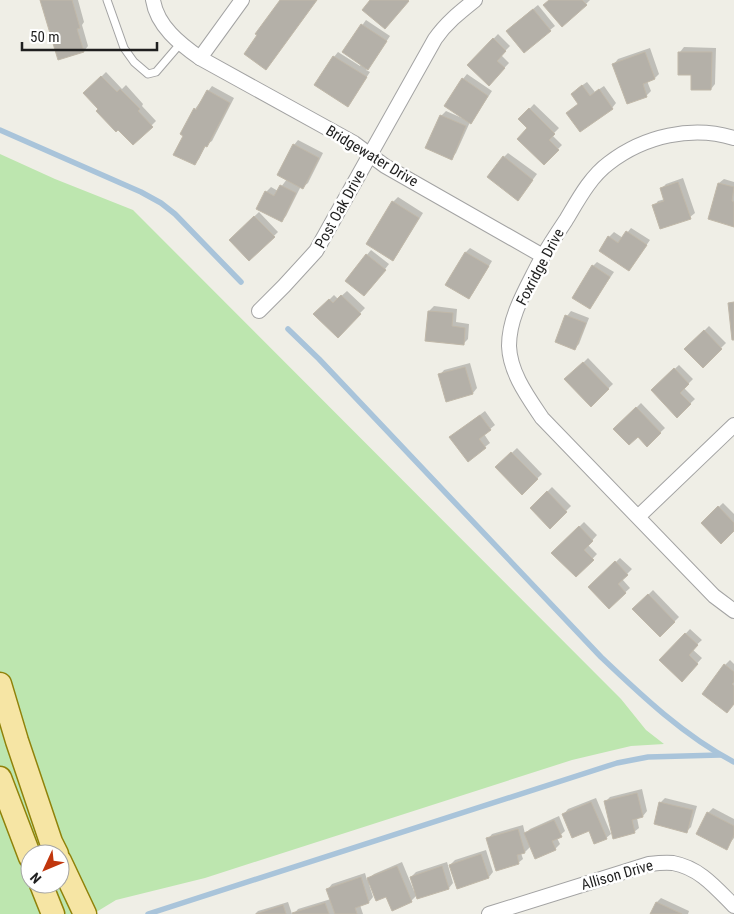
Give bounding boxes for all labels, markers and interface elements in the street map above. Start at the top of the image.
scale bar [22,20,158,52]
text: 50 m [30,28,60,46]
street label: Bridgewater Drive [323,121,421,191]
street label: Post Oak Drive [311,167,369,251]
street label: Foxridge Drive [512,226,568,308]
north arrow [20,844,70,894]
street label: Allison Drive [579,856,655,894]
text: N [27,869,44,887]

